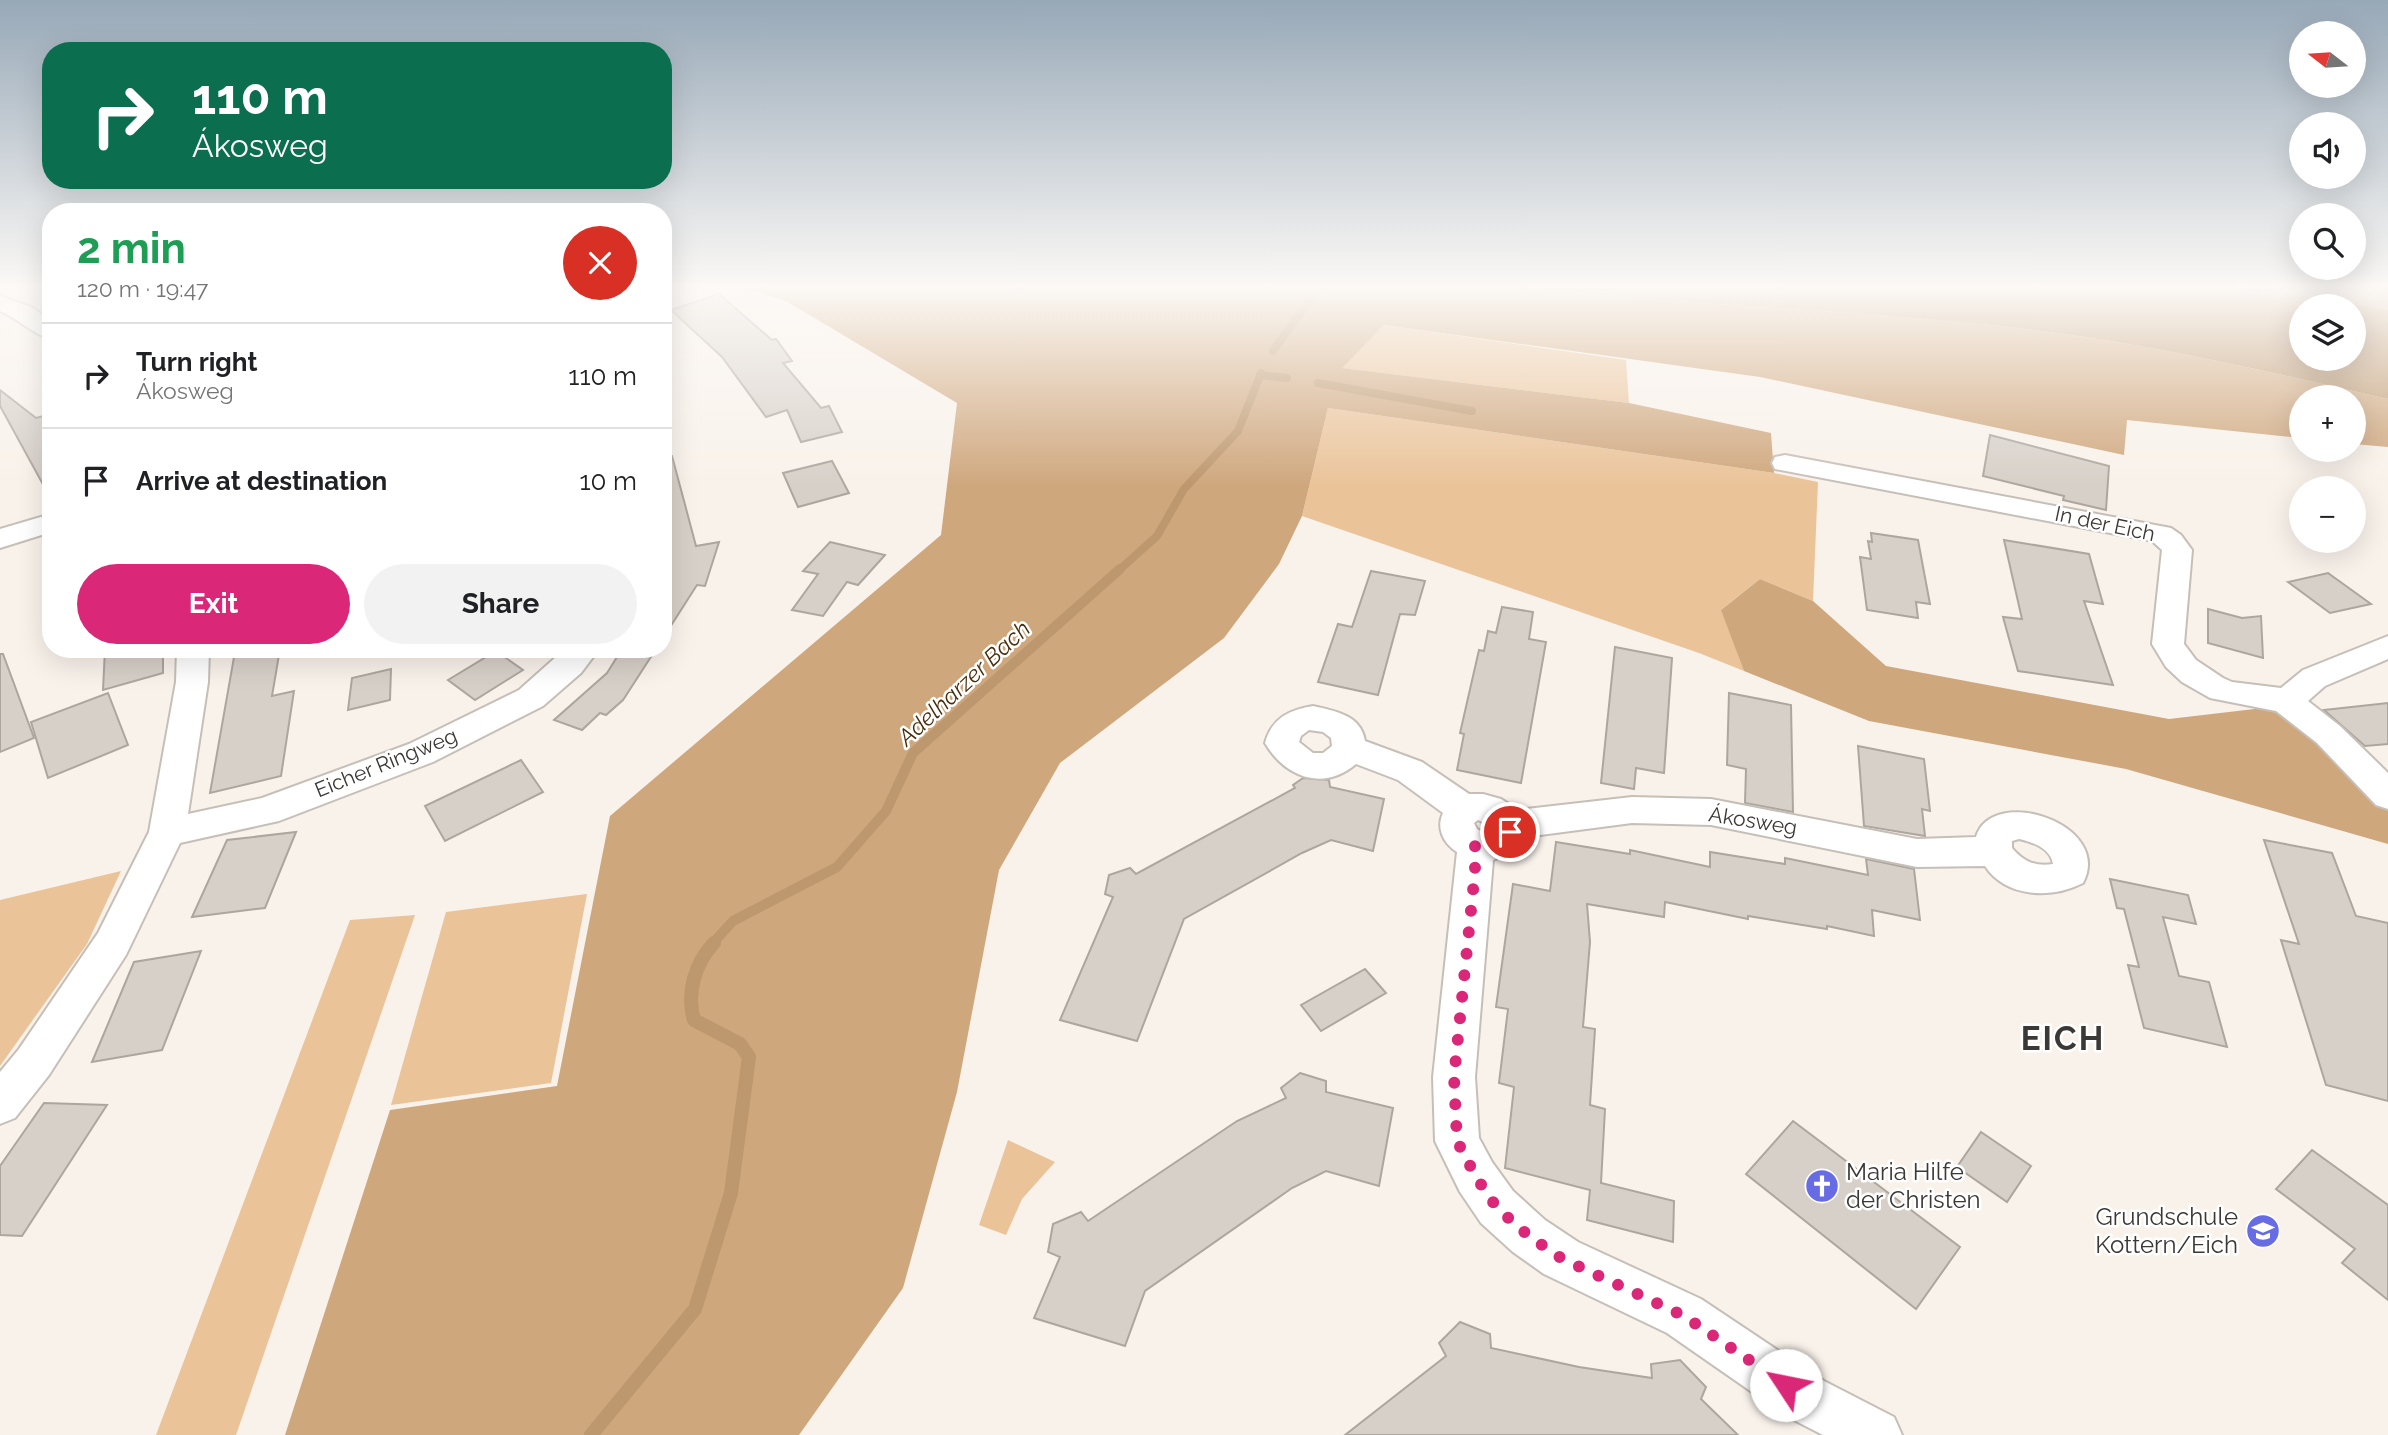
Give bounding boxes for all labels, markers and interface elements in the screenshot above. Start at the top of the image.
north arrow [2289,21,2366,98]
map controls [2289,21,2366,553]
text: 110 m [192,68,328,125]
icon: right [77,70,168,161]
button: sound [2289,112,2366,189]
text: Ákosweg [192,127,328,164]
button: search [2289,203,2366,280]
text: 2 min [77,224,186,273]
button: close [563,226,637,300]
text: 120 m · 19:47 [77,275,208,302]
button: layers [2289,294,2366,371]
text: Turn right [136,347,257,377]
icon: right [77,357,115,395]
text: 110 m [568,361,637,391]
text: Ákosweg [136,377,234,404]
button: + [2289,385,2366,462]
icon: arrive [77,462,115,500]
text: Arrive at destination [136,466,387,496]
text: 10 m [579,466,637,496]
button: − [2289,476,2366,553]
street label: In der Eich [2053,501,2157,546]
button: Exit [77,564,350,644]
button: Share [364,564,637,644]
water label: Adelharzer Bach [891,615,1035,752]
street label: Eicher Ringweg [311,723,461,802]
street label: Ákosweg [1707,801,1799,840]
pin [1480,802,1540,862]
icon: arrive [1491,813,1529,851]
district label: EICH [2021,1019,2105,1058]
place label: Maria Hilfe der Christen [1846,1157,1981,1214]
church icon: Maria Hilfe der Christen [1803,1167,1841,1205]
place label: Grundschule Kottern/Eich [2095,1202,2238,1259]
school or university icon: Grundschule Kottern/Eich [2244,1212,2282,1250]
position arrow [1749,1348,1823,1422]

